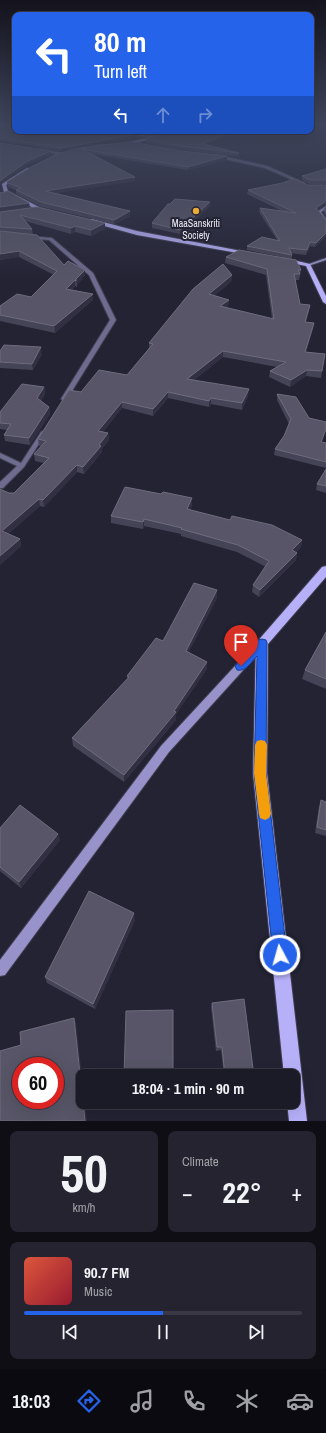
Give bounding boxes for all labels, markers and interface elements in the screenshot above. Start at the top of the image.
text: 80 m [94,23,146,61]
icon: left [28,28,80,80]
text: Turn left [94,59,147,84]
icon: left [110,104,132,126]
icon: ahead [152,104,174,126]
icon: right [194,104,216,126]
marker: MaaSanskriti Society [191,206,201,216]
place label: MaaSanskriti Society [172,217,220,242]
pin [224,625,258,666]
icon: arrive [230,631,252,653]
position arrow [259,934,301,976]
speed limit sign: 60 [12,1057,64,1109]
text: 18:04 · 1 min · 90 m [132,1078,244,1099]
text: 50 [60,1138,108,1208]
text: Climate [182,1153,219,1170]
text: 22° [222,1172,262,1212]
text: − [182,1178,193,1208]
text: + [291,1178,302,1208]
text: km/h [72,1199,96,1216]
text: 90.7 FM [84,1262,129,1283]
text: Music [84,1283,112,1300]
icon: previous [59,1321,81,1343]
icon: pause [152,1321,174,1343]
icon: next [245,1321,267,1343]
icon: directions [75,1387,103,1415]
icon: music [128,1387,156,1415]
icon: phone [180,1387,208,1415]
icon: climate [233,1387,261,1415]
icon: car [286,1387,314,1415]
text: 18:03 [12,1389,50,1414]

